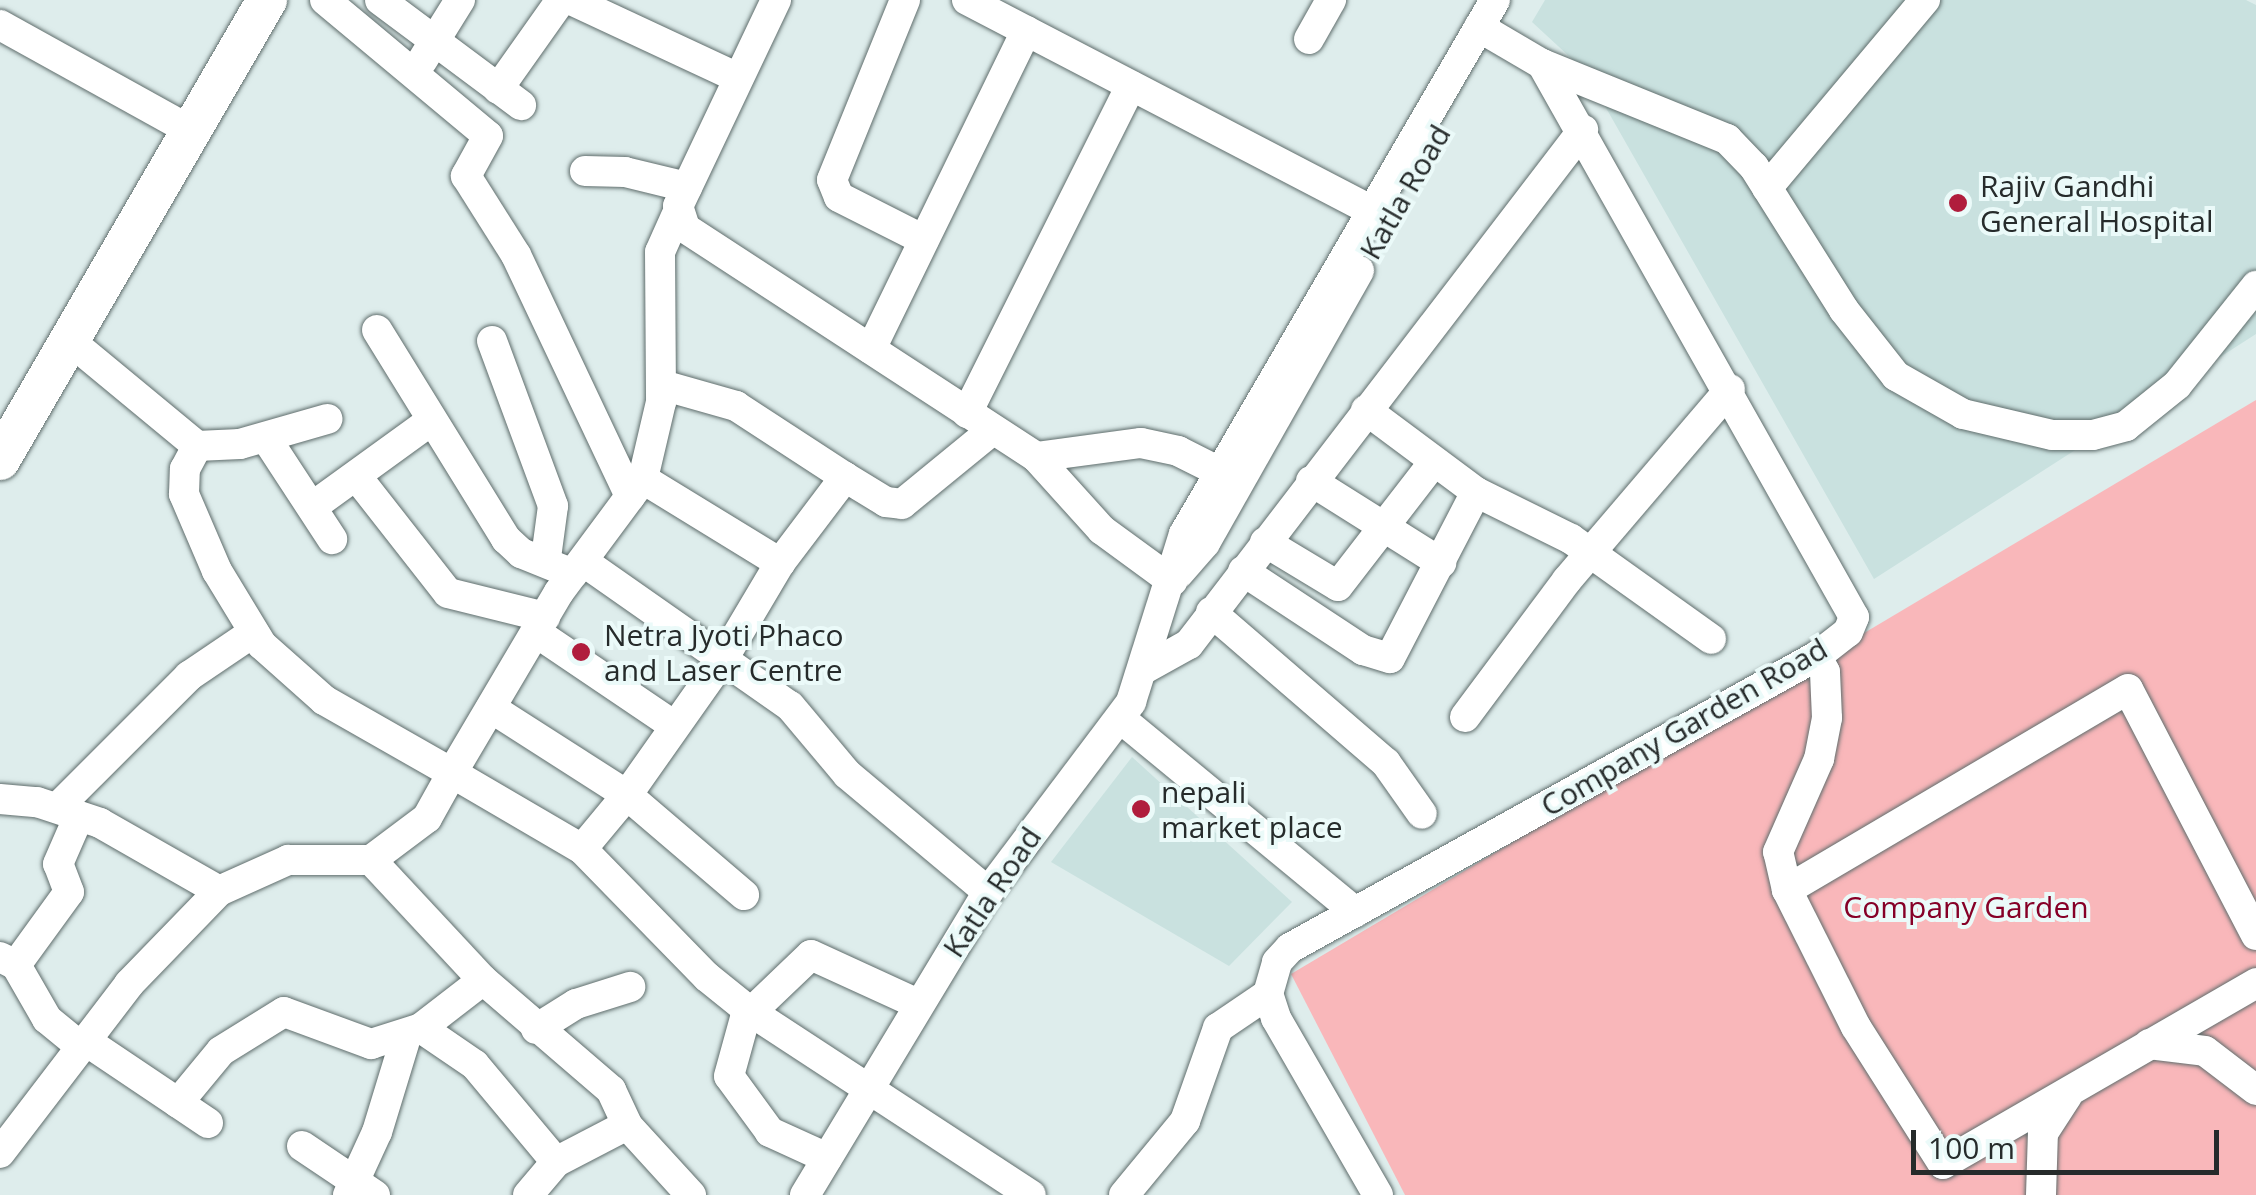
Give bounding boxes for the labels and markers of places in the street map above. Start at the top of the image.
place label: Rajiv Gandhi General Hospital [1980,168,2214,238]
marker: Rajiv Gandhi General Hospital [1945,190,1971,216]
place label: Netra Jyoti Phaco and Laser Centre [604,617,844,688]
marker: Netra Jyoti Phaco and Laser Centre [568,639,594,665]
place label: nepali market place [1161,774,1343,844]
marker: nepali market place [1130,798,1152,820]

